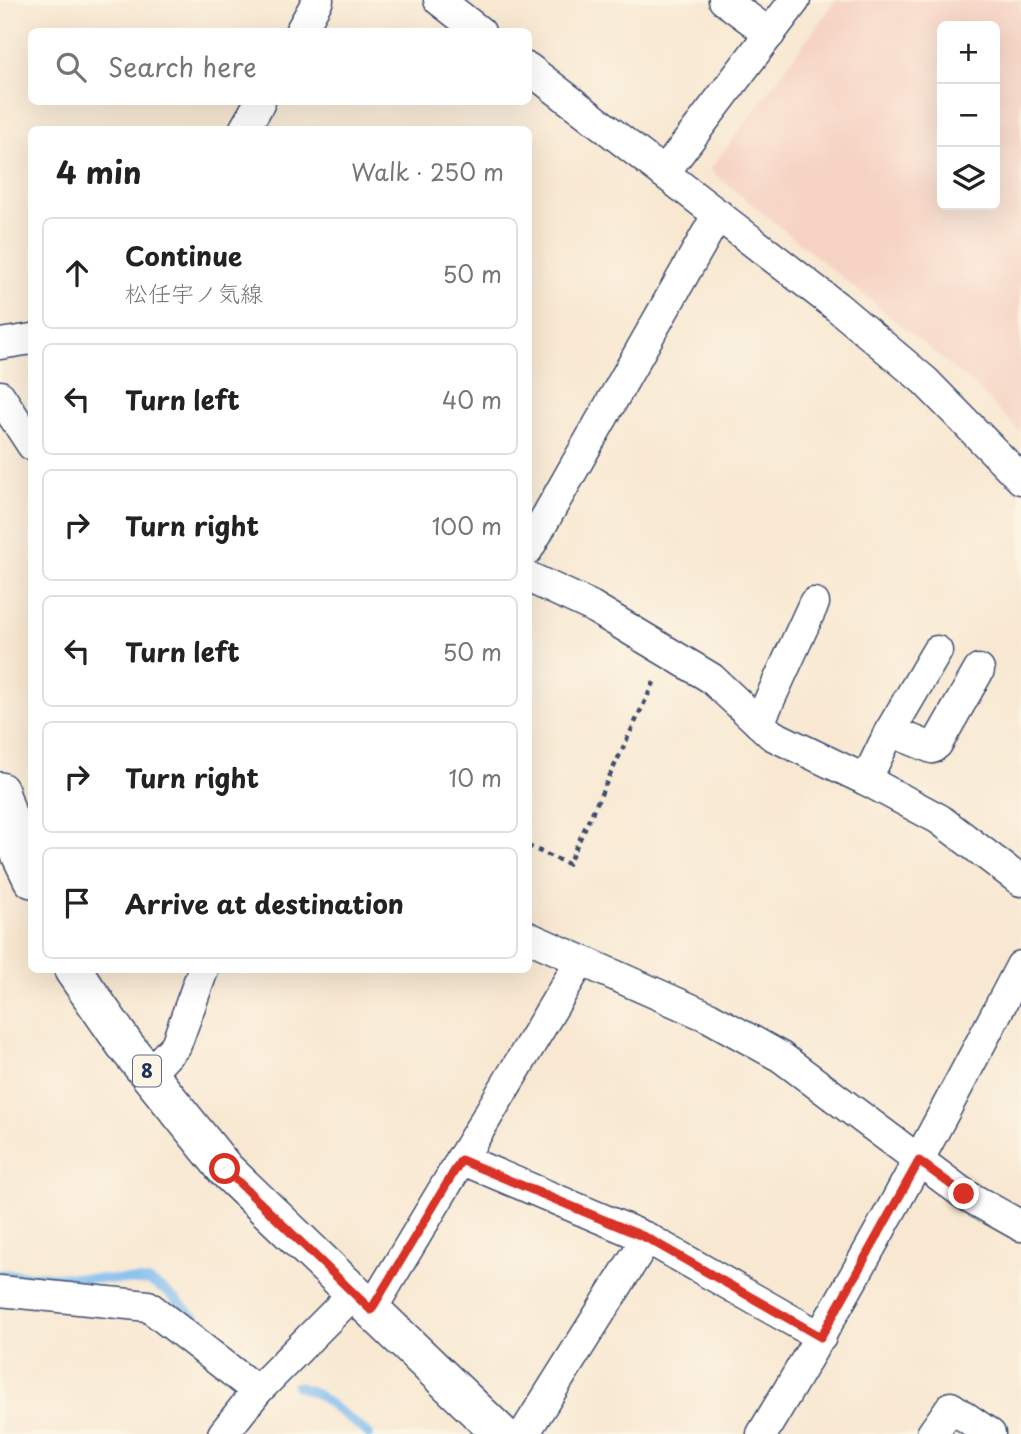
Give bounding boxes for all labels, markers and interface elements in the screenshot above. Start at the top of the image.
map controls [937,21,1000,210]
button: + [937,21,1000,84]
search box [28,28,532,105]
text: Search here [108,47,257,86]
icon: search [52,48,90,86]
button: − [937,84,1000,147]
button: layers [937,147,1000,210]
text: 4 min [56,149,142,194]
text: Walk · 250 m [351,154,504,189]
text: Continue [125,236,242,275]
icon: ahead [58,254,96,292]
text: 50 m [442,256,502,291]
text: 松任宇ノ気線 [125,275,263,310]
icon: left [58,380,96,418]
text: Turn left [125,380,240,419]
text: 40 m [442,382,502,417]
icon: right [58,506,96,544]
text: Turn right [125,506,259,545]
text: 100 m [432,508,502,543]
icon: left [58,632,96,670]
text: Turn left [125,632,240,671]
text: 50 m [442,634,502,669]
icon: right [58,758,96,796]
text: Turn right [125,758,259,797]
text: 10 m [448,760,502,795]
icon: arrive [58,884,96,922]
text: Arrive at destination [125,884,404,923]
road number: 8 [133,1056,161,1086]
route start [209,1153,240,1184]
route end [948,1178,979,1209]

